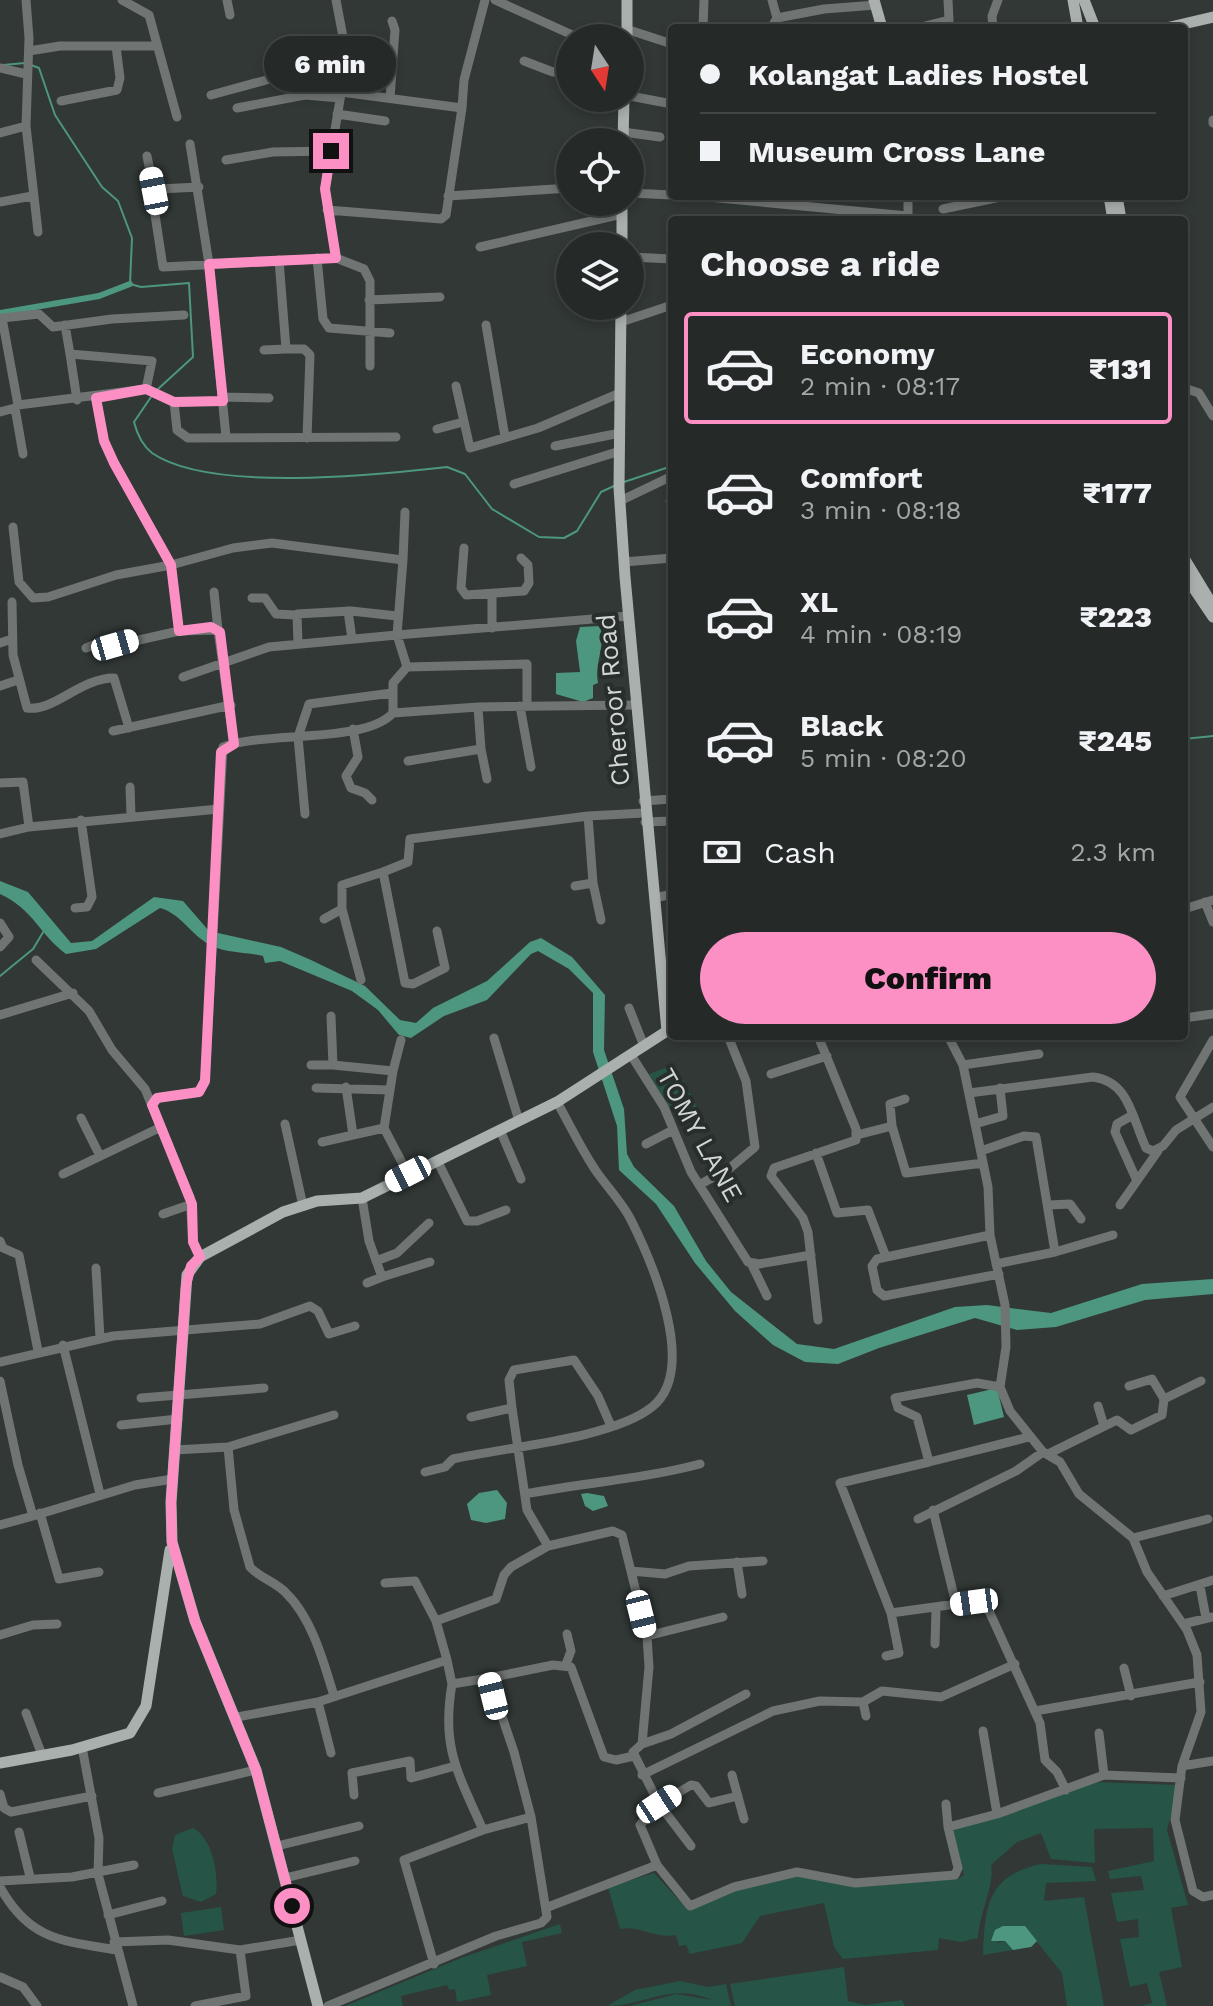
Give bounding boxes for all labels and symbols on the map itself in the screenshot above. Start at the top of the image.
north arrow [556,24,644,112]
callout: 6 min [265,35,397,91]
route end [313,133,349,169]
car [138,165,170,217]
street label: Cheroor Road [591,613,635,787]
car [89,627,141,663]
street label: TOMY LANE [651,1063,749,1207]
car [381,1152,435,1196]
car [949,1587,999,1617]
car [624,1588,658,1640]
car [476,1670,510,1722]
car [632,1781,686,1827]
route start [274,1888,310,1924]

